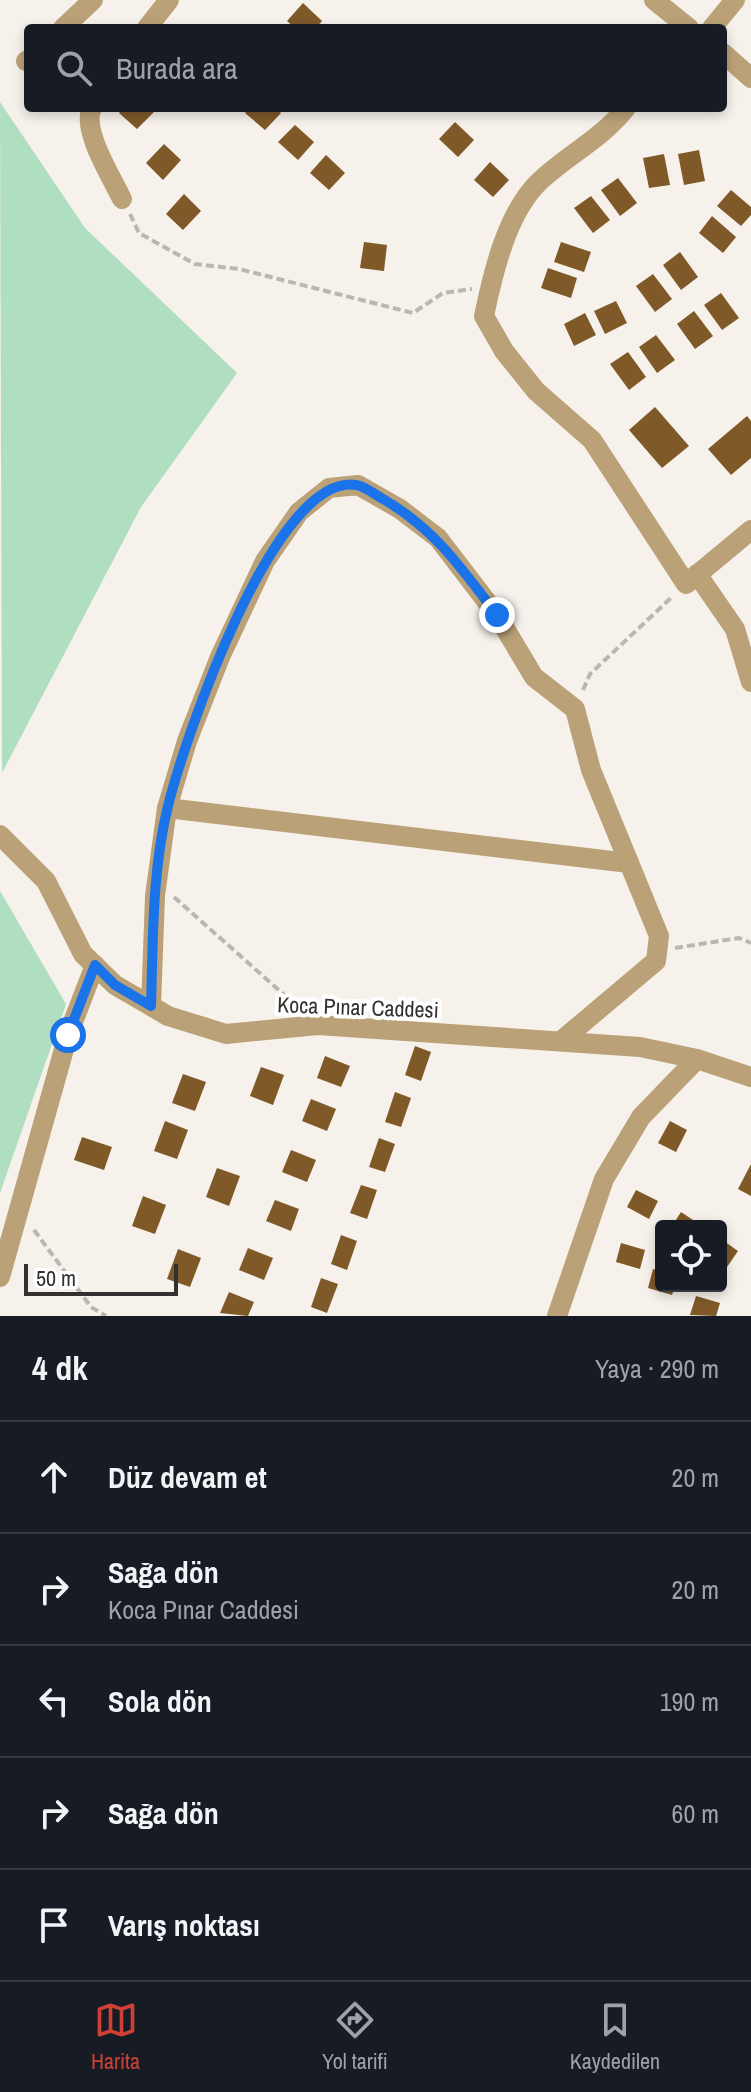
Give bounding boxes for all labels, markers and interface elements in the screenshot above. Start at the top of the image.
search box [24,24,727,112]
icon: search [52,46,96,90]
text: Burada ara [116,48,238,88]
route end [479,597,515,633]
street label: Koca Pınar Caddesi [277,989,439,1025]
route start [50,1017,86,1053]
map controls [655,1220,727,1292]
button: locate [655,1220,727,1292]
scale bar [24,1260,178,1296]
text: 50 m [36,1263,76,1293]
text: 4 dk [32,1345,88,1391]
text: Yaya · 290 m [595,1351,719,1386]
icon: ahead [32,1455,76,1499]
text: Düz devam et [108,1457,267,1497]
text: 20 m [672,1460,719,1495]
text: Sağa dön [108,1552,219,1592]
icon: right [32,1567,76,1611]
text: 20 m [672,1572,719,1607]
text: Koca Pınar Caddesi [108,1592,299,1627]
icon: left [32,1679,76,1723]
text: Sola dön [108,1681,212,1721]
text: 190 m [660,1684,719,1719]
icon: right [32,1791,76,1835]
text: Sağa dön [108,1793,219,1833]
text: 60 m [672,1796,719,1831]
icon: arrive [32,1903,76,1947]
text: Varış noktası [108,1905,260,1945]
tab: Harita [91,1998,140,2076]
tab: Yol tarifi [322,1998,388,2076]
tab: Kaydedilen [570,1998,660,2076]

